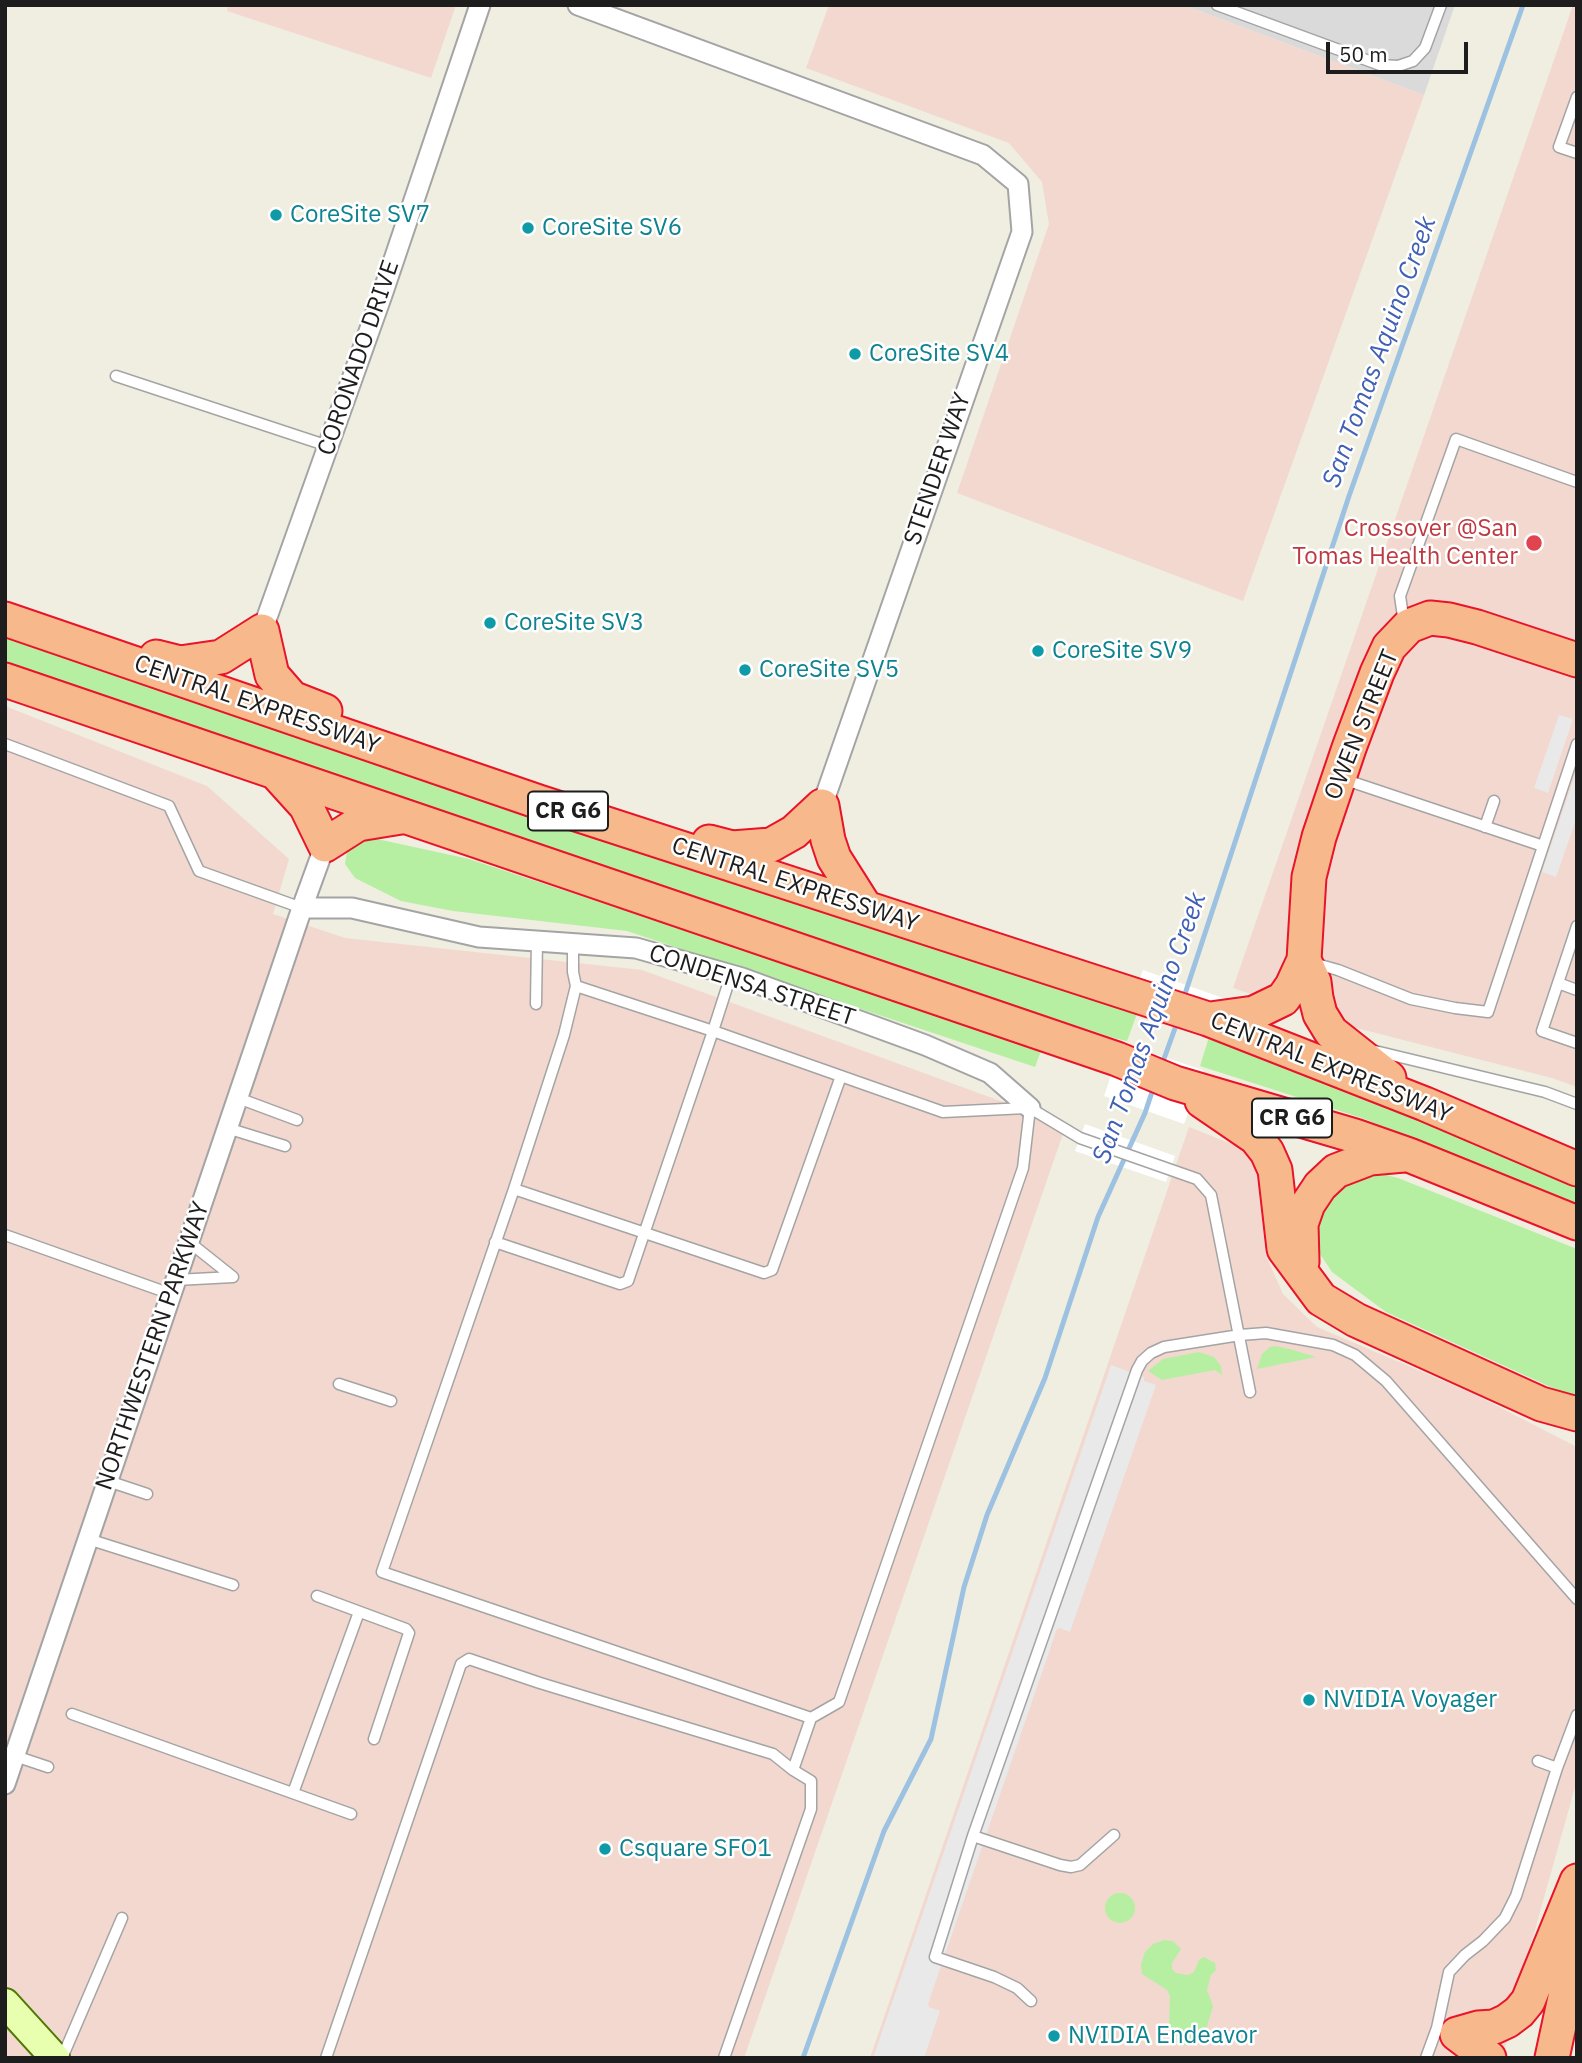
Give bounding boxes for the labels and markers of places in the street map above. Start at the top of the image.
place label: CoreSite SV7 [290,201,430,229]
marker: CoreSite SV7 [268,207,284,223]
place label: CoreSite SV6 [542,214,682,242]
marker: CoreSite SV6 [520,220,536,236]
place label: CoreSite SV4 [869,340,1009,368]
marker: CoreSite SV4 [847,346,863,362]
place label: Crossover @San Tomas Health Center [1292,515,1518,571]
marker: Crossover @San Tomas Health Center [1524,533,1544,553]
place label: CoreSite SV3 [504,609,644,637]
marker: CoreSite SV3 [482,615,498,631]
place label: CoreSite SV9 [1052,637,1192,665]
marker: CoreSite SV9 [1030,643,1046,659]
place label: CoreSite SV5 [759,656,899,684]
marker: CoreSite SV5 [737,662,753,678]
place label: NVIDIA Voyager [1323,1686,1497,1714]
marker: NVIDIA Voyager [1301,1692,1317,1708]
place label: Csquare SFO1 [619,1835,772,1863]
marker: Csquare SFO1 [597,1841,613,1857]
place label: NVIDIA Endeavor [1068,2022,1257,2050]
marker: NVIDIA Endeavor [1046,2028,1062,2044]

